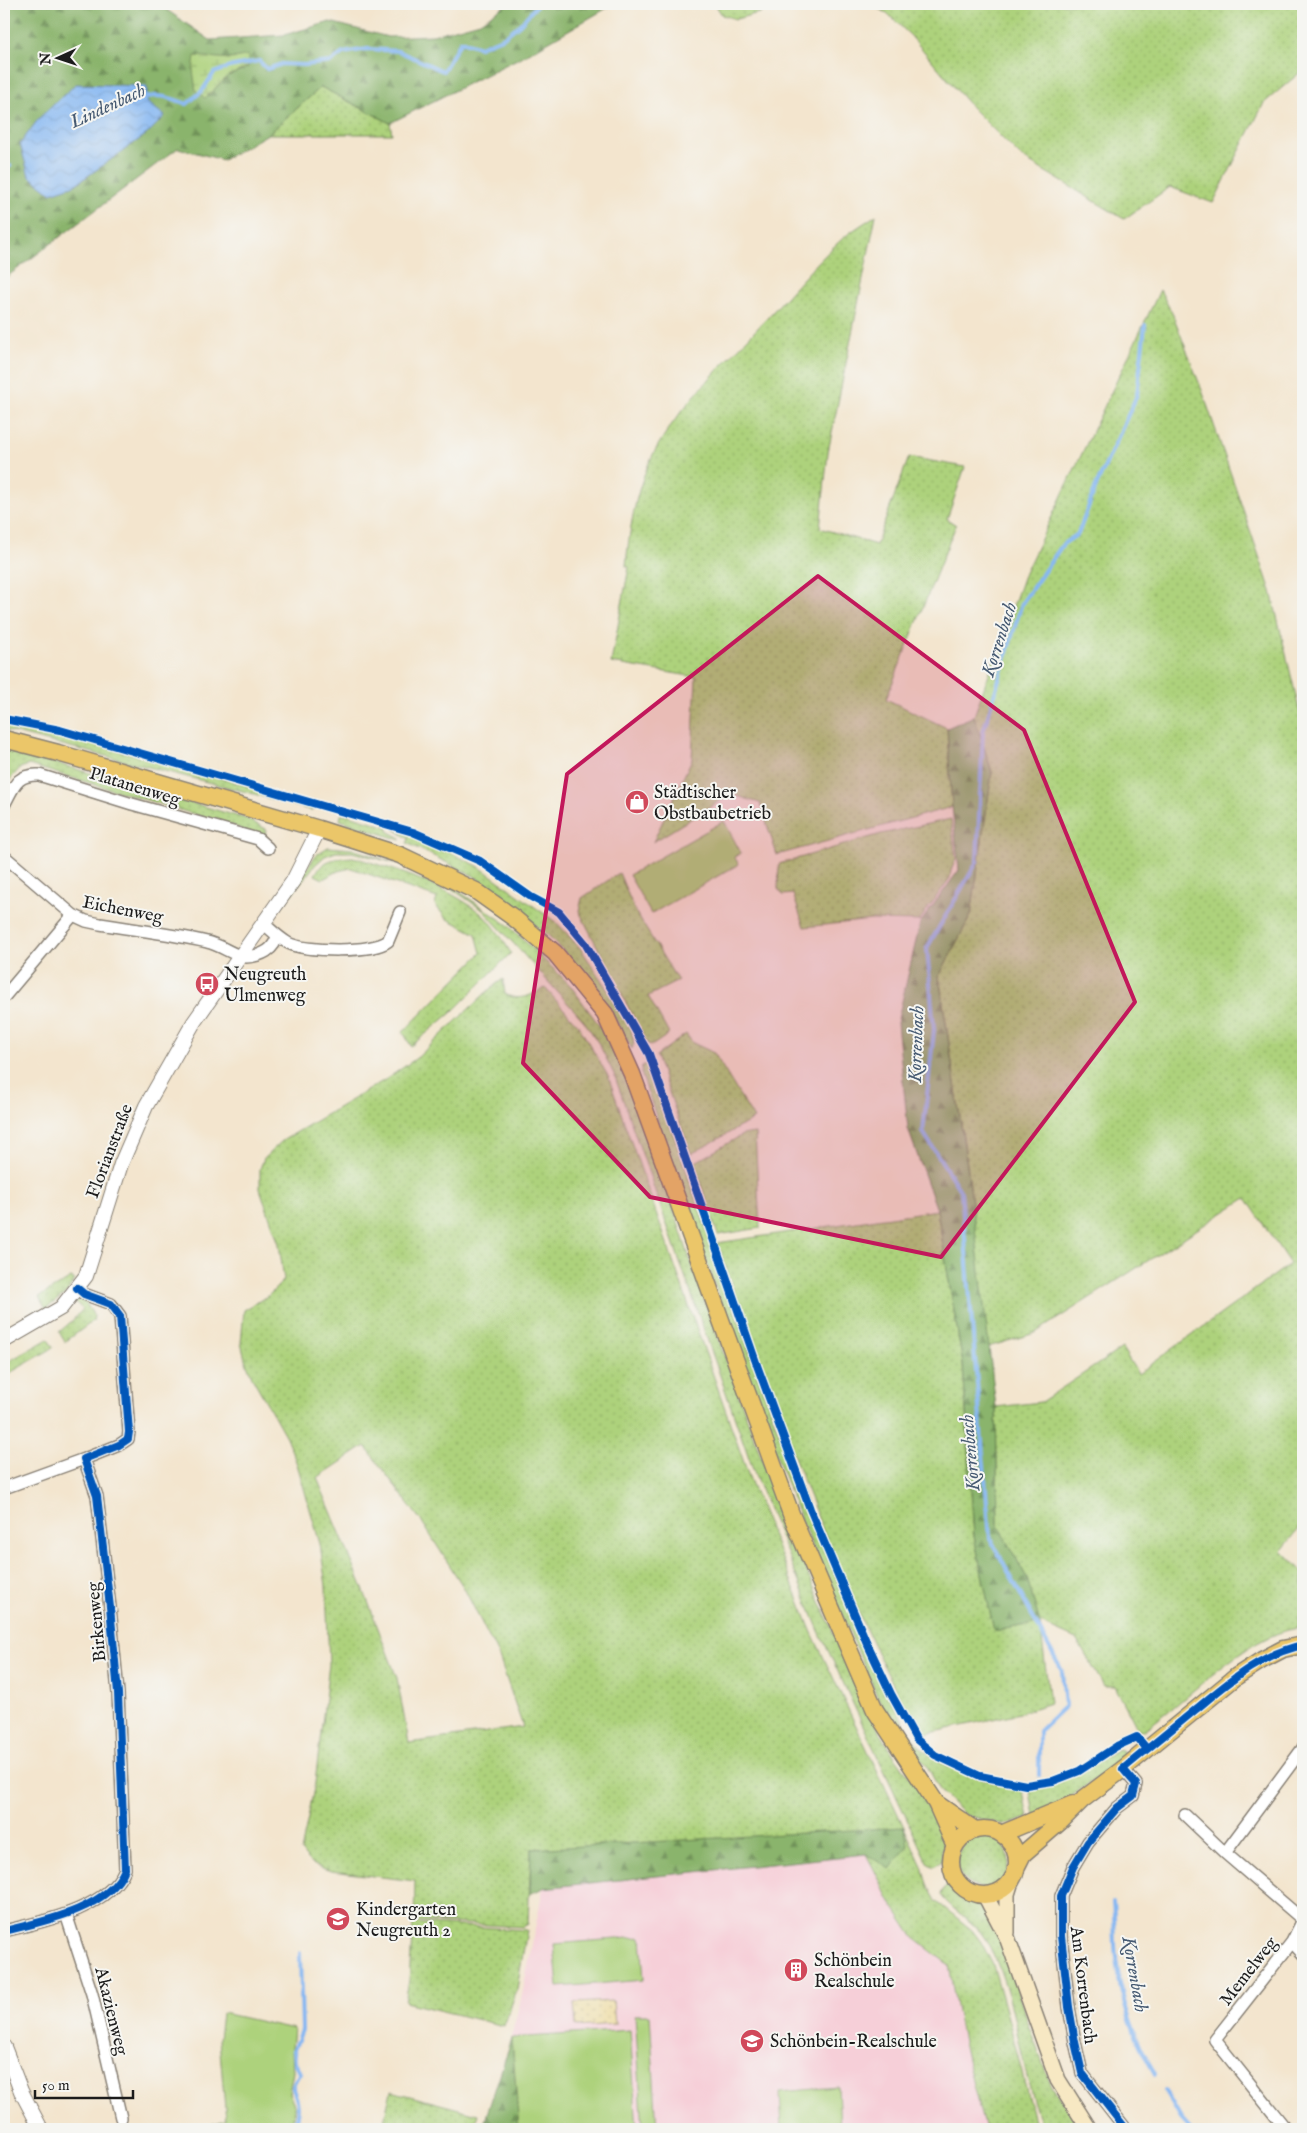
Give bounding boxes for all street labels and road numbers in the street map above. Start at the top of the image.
street label: Platanenweg [86,763,183,812]
street label: Eichenweg [80,891,165,930]
street label: Florianstraße [82,1101,139,1202]
street label: Birkenweg [83,1581,112,1663]
street label: Am Korrenbach [1064,1924,1101,2046]
street label: Memelweg [1215,1933,1283,2011]
street label: Akazienweg [88,1964,133,2058]

